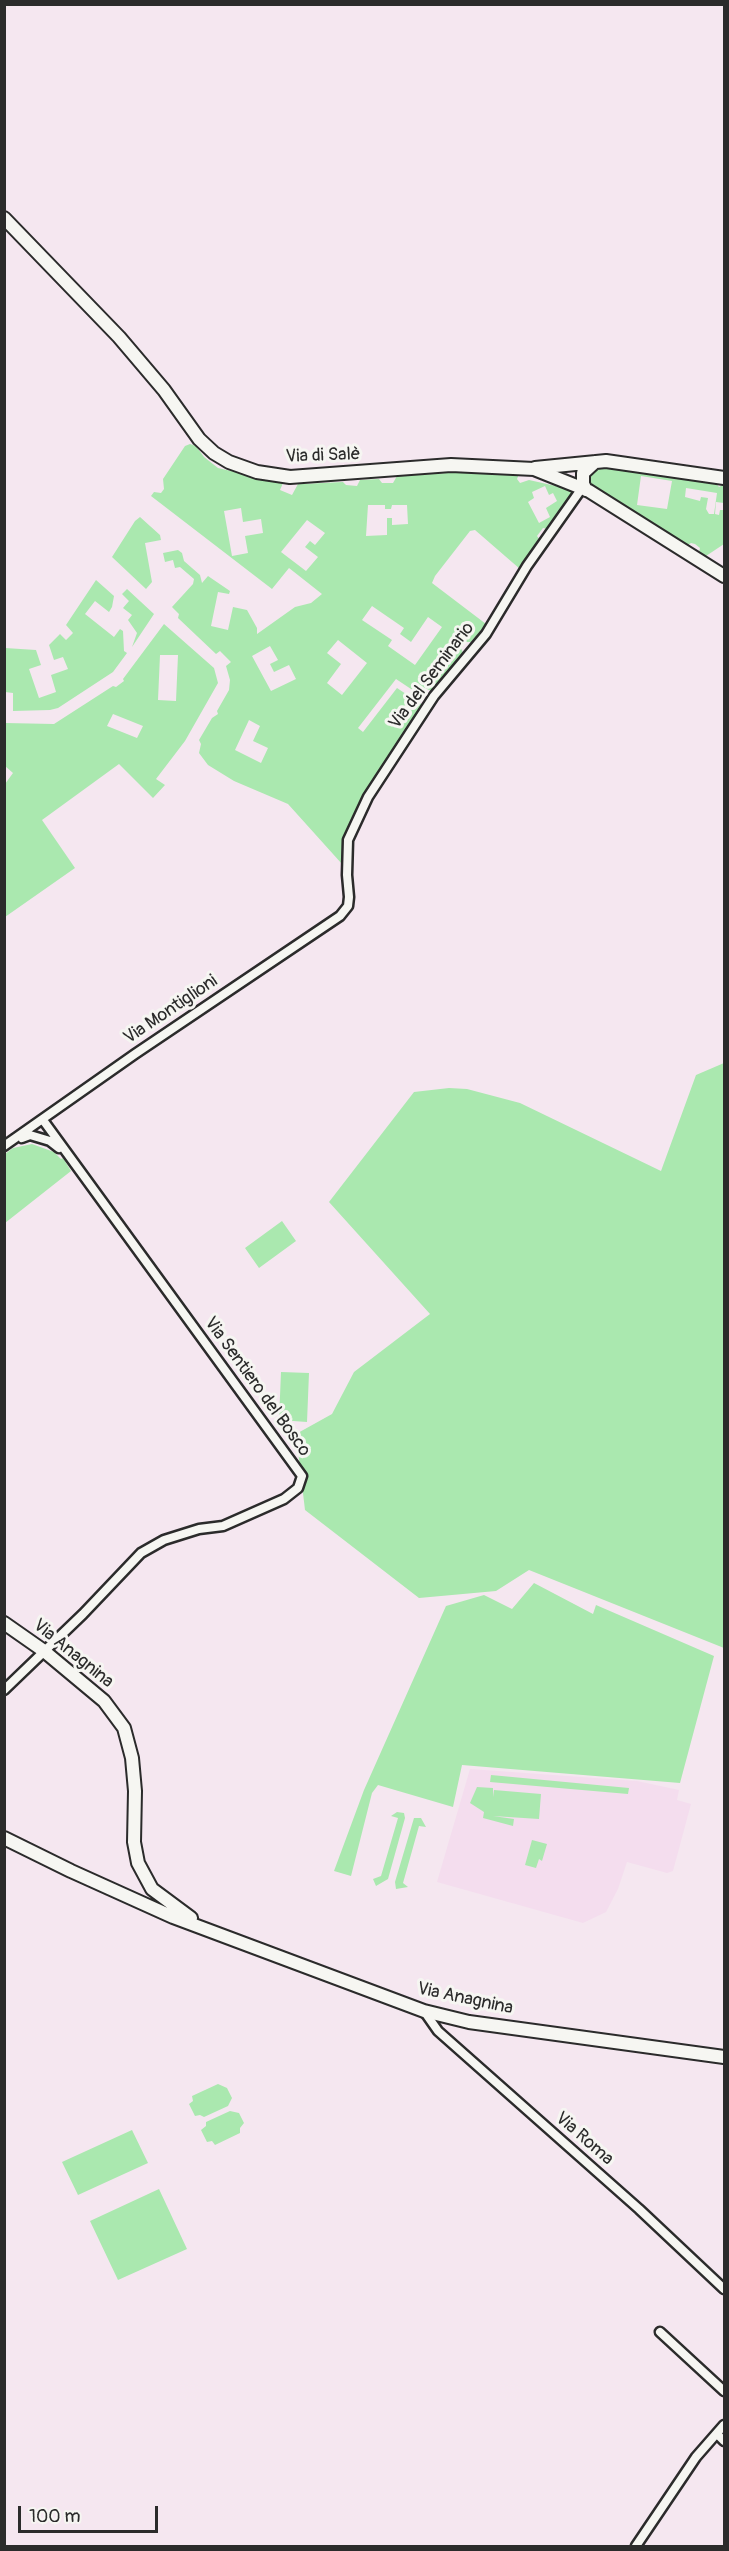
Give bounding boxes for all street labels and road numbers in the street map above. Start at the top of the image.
street label: Via di Salè [285,444,361,468]
street label: Via del Seminario [385,618,479,734]
street label: Via Montiglioni [120,971,222,1049]
street label: Via Sentiero del Bosco [199,1313,315,1461]
street label: Via Anagnina [28,1615,118,1693]
street label: Via Anagnina [415,1978,515,2020]
street label: Via Roma [550,2108,618,2170]

